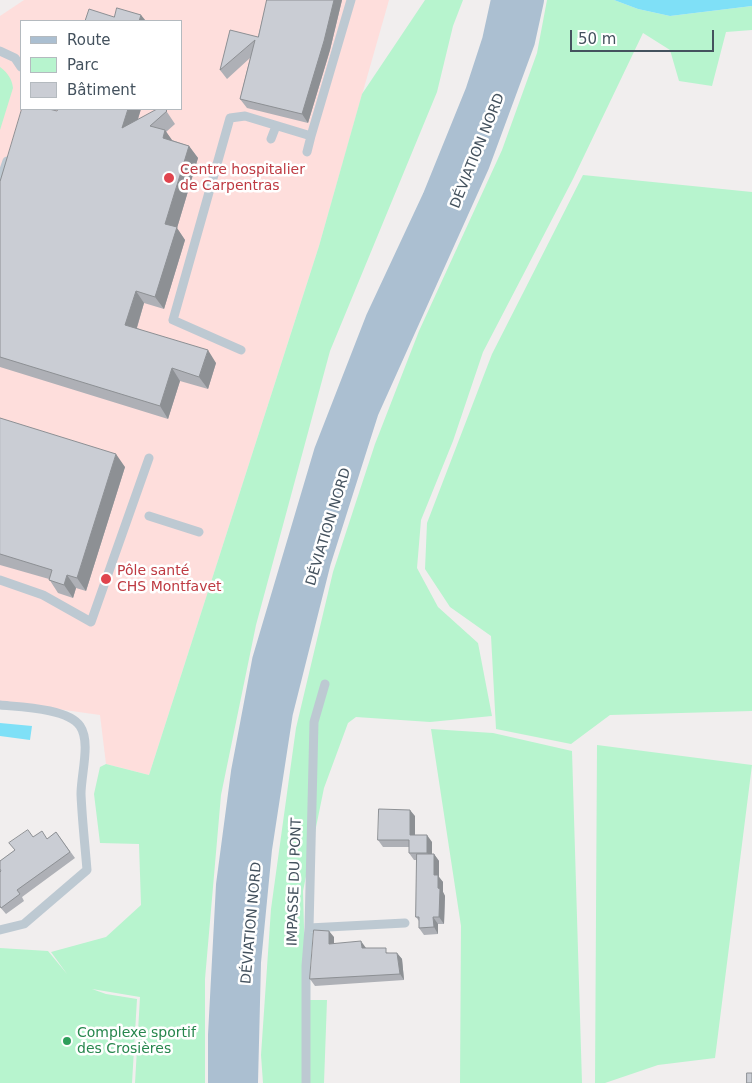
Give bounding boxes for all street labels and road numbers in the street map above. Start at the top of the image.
street label: DÉVIATION NORD [447,91,509,211]
street label: DÉVIATION NORD [303,466,355,588]
street label: IMPASSE DU PONT [284,818,306,946]
street label: DÉVIATION NORD [238,861,266,985]

